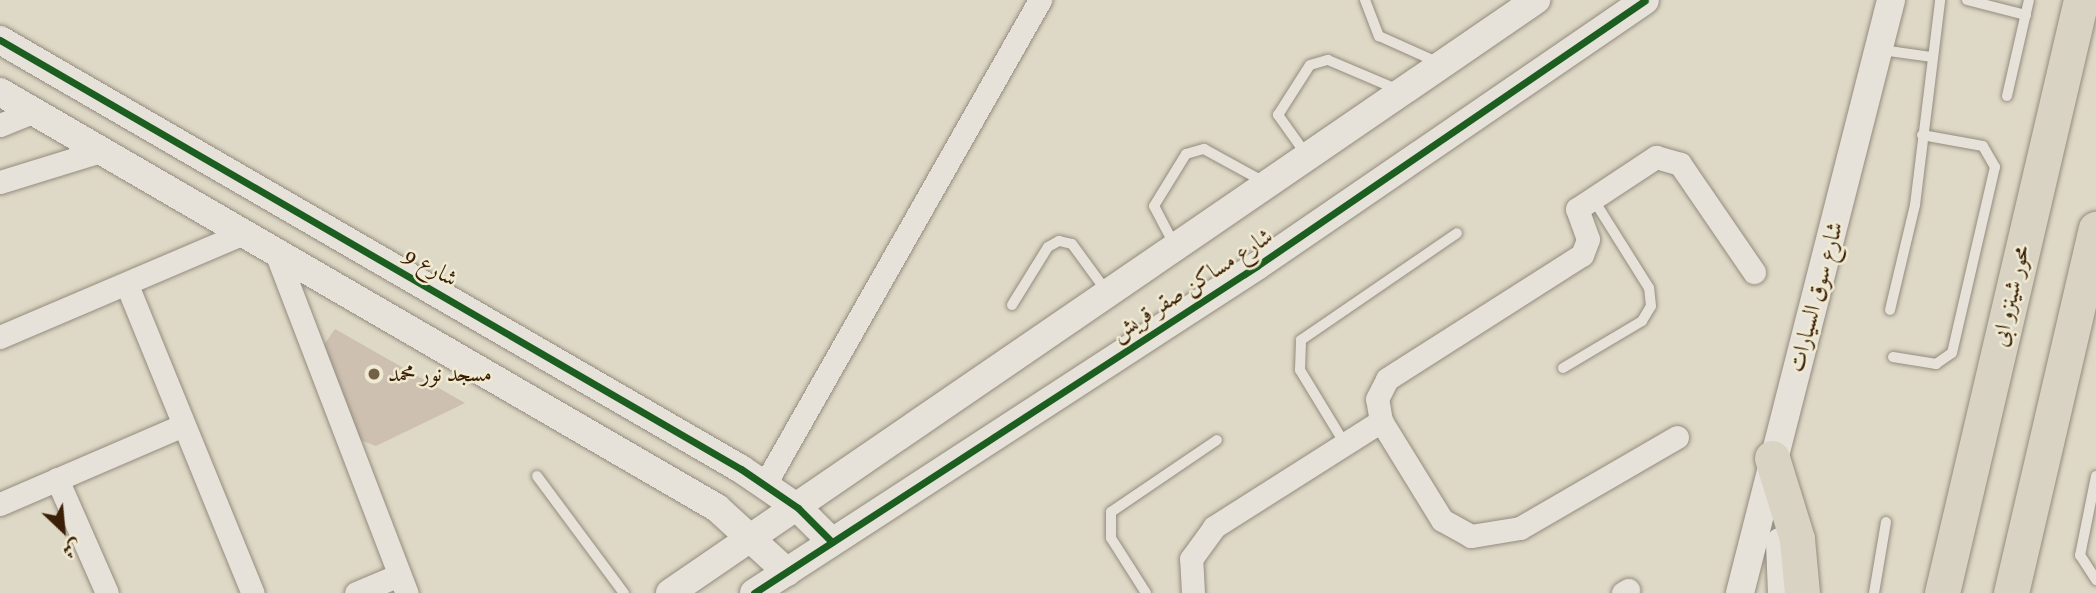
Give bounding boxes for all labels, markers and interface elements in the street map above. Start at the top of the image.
street label: شارع سوق السيارات [1783,219,1849,375]
street label: شارع مساكن صقر قريش [1106,222,1278,348]
street label: شارع 9 [400,241,462,293]
street label: محور شينزو ابى [1986,243,2036,349]
place label: مسجد نور محمد [388,360,492,388]
marker: مسجد نور محمد [366,366,382,382]
north arrow [28,495,98,565]
text: ش [58,534,86,564]

